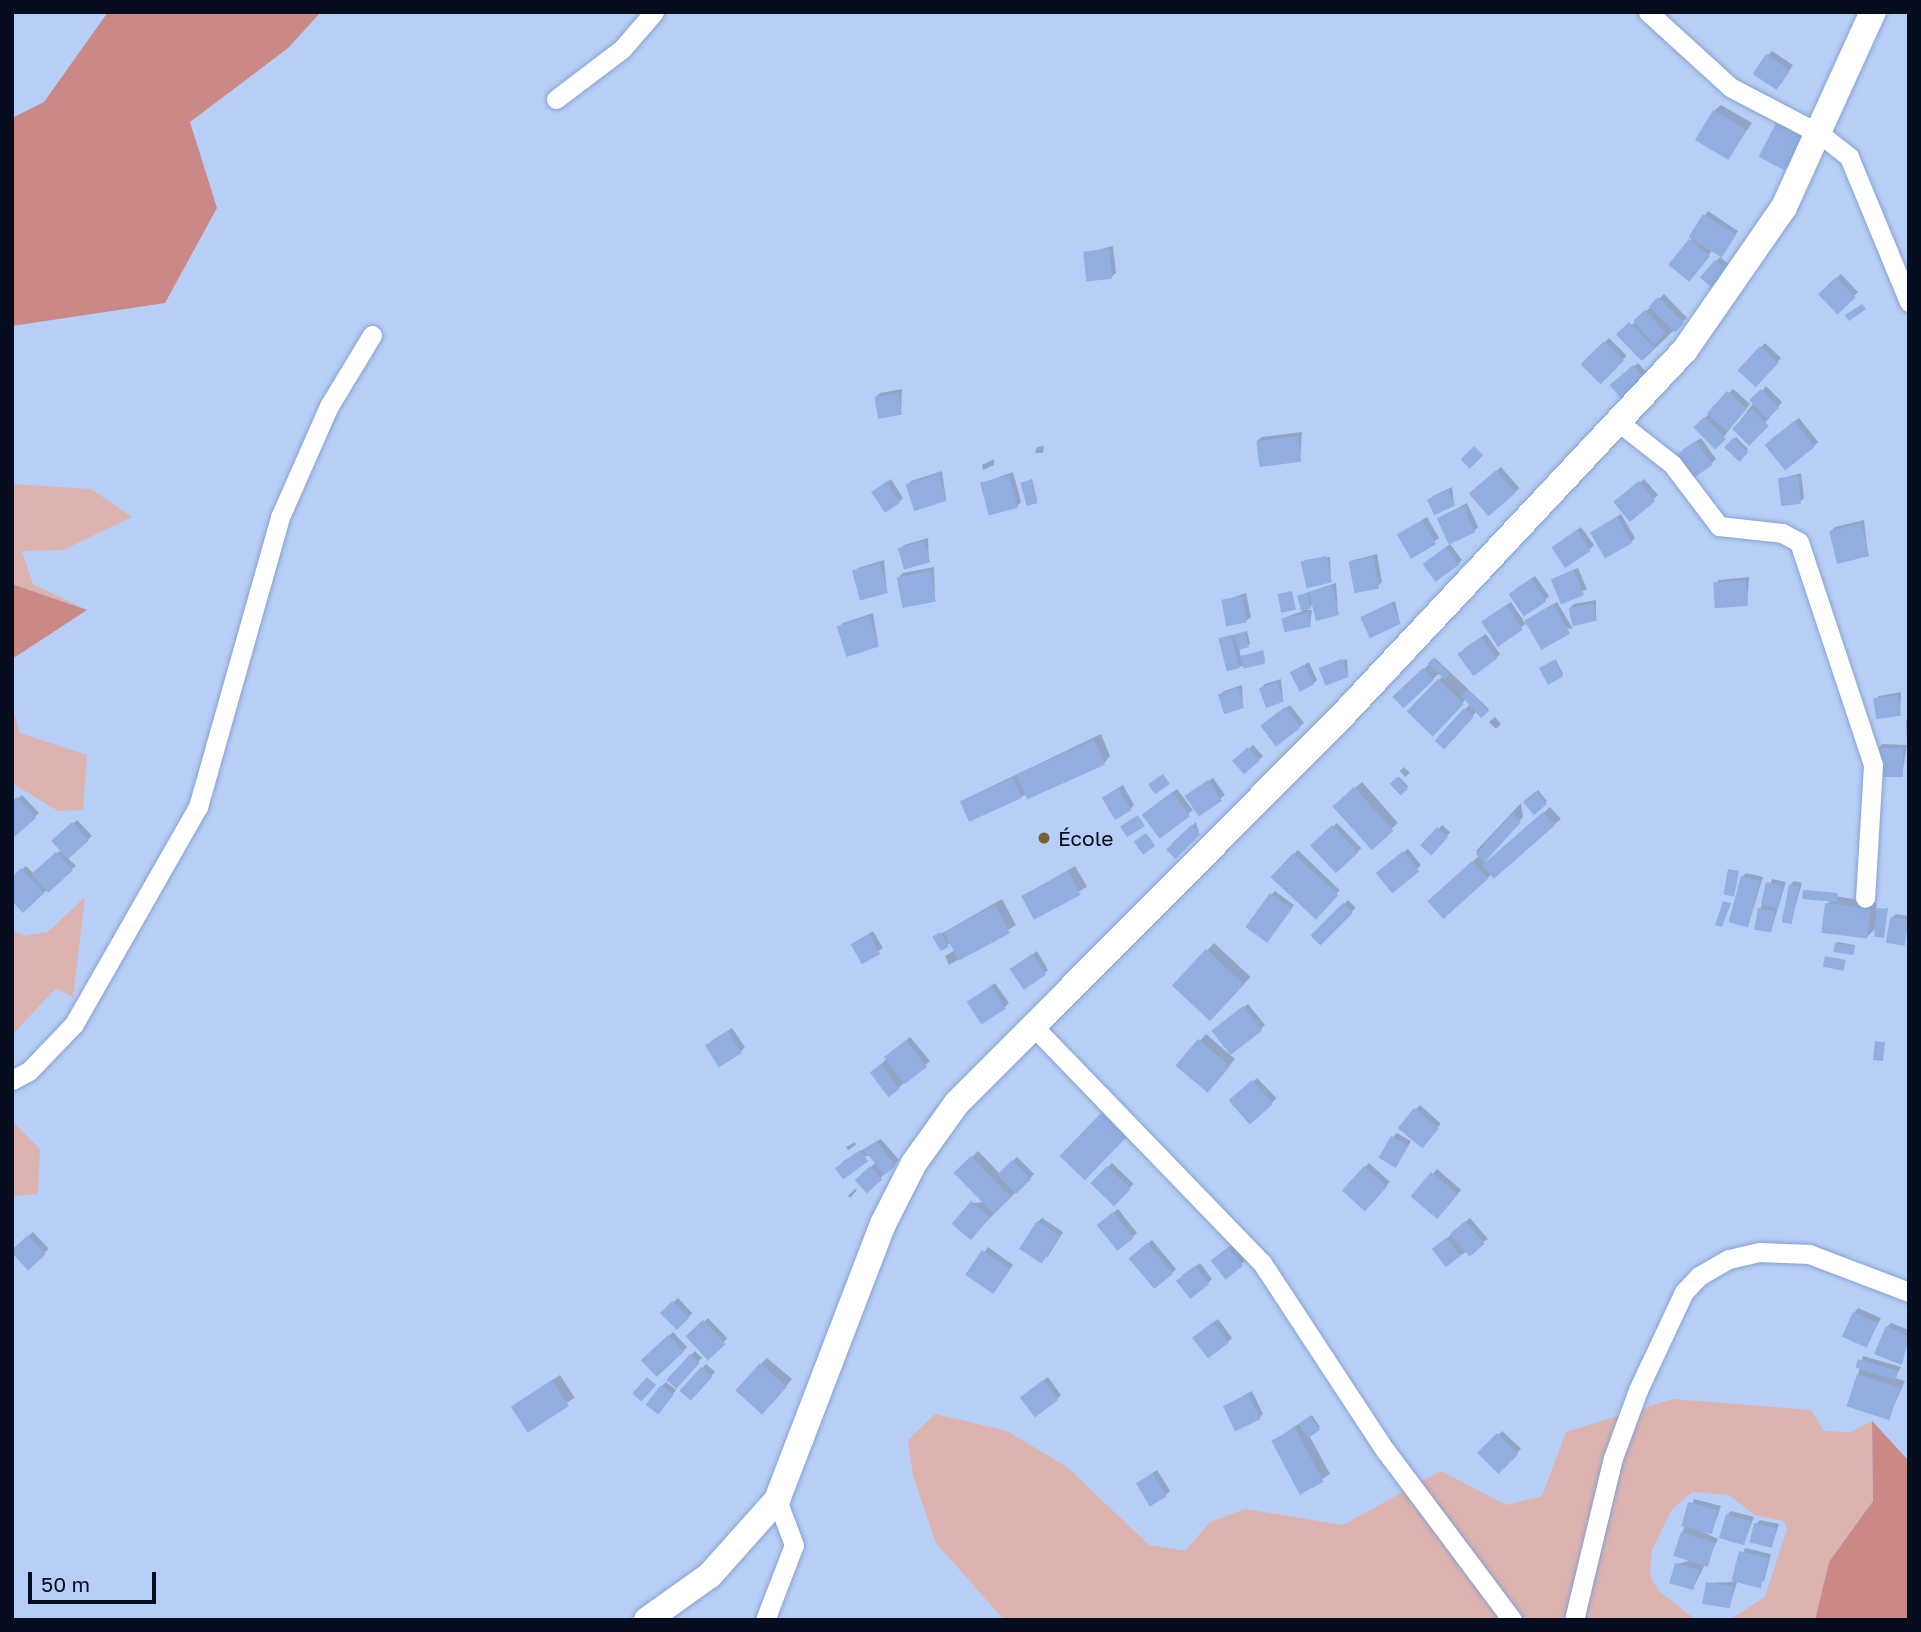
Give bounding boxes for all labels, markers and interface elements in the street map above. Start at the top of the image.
place label: École [1058,825,1113,851]
marker: École [1036,830,1052,846]
scale bar [32,1558,159,1602]
text: 50 m [41,1571,90,1597]

